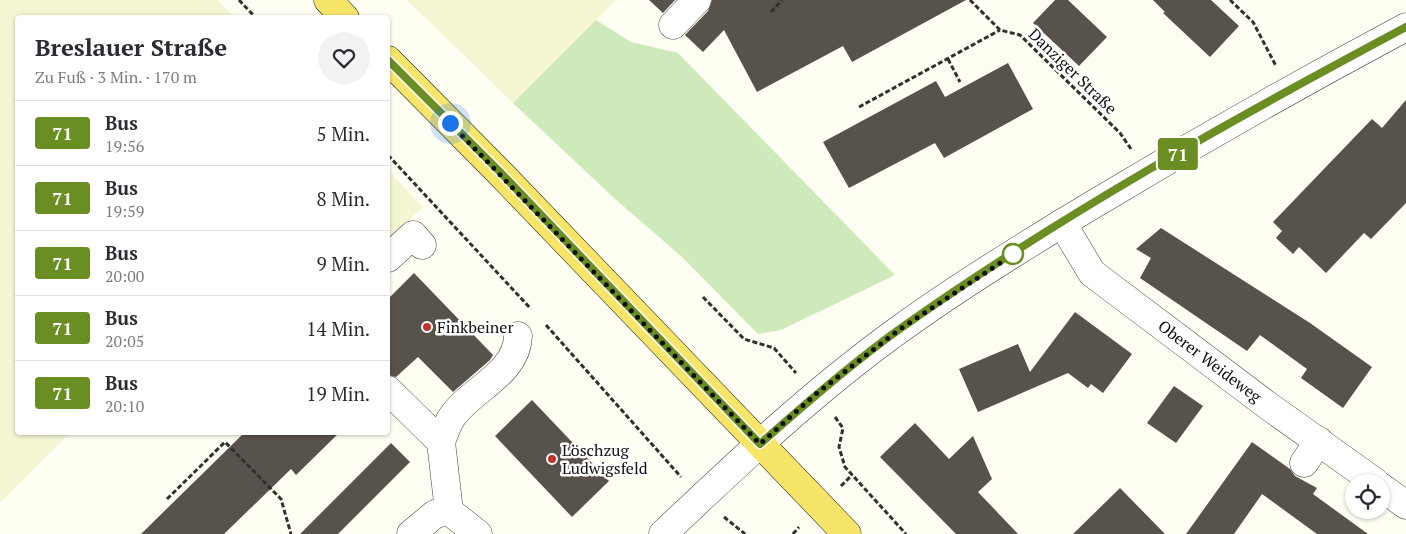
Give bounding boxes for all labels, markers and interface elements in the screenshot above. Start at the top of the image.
street label: Danziger Straße [1024,23,1122,119]
text: Breslauer Straße [35,31,227,63]
button: heart [318,32,370,84]
text: Zu Fuß · 3 Min. · 170 m [35,66,197,88]
text: Bus [105,110,138,135]
your location [438,111,463,136]
text: 71 [52,121,73,145]
text: 5 Min. [316,121,370,146]
text: 19:56 [105,135,144,157]
line badge: 71 [1156,138,1200,170]
text: 71 [1168,142,1188,166]
text: Bus [105,175,138,200]
text: 71 [52,186,73,210]
text: 8 Min. [316,186,370,211]
text: 19:59 [105,200,144,222]
text: Bus [105,240,138,265]
unlabelled marker [1002,243,1024,265]
text: 71 [52,251,73,275]
text: 9 Min. [316,251,370,276]
text: 20:00 [105,265,144,287]
text: Bus [105,305,138,330]
street label: Oberer Weideweg [1154,315,1267,408]
text: 71 [52,316,73,340]
text: 14 Min. [306,316,370,341]
place label: Finkbeiner [437,316,514,338]
marker: Finkbeiner [421,321,433,333]
text: 20:05 [105,330,144,352]
text: Bus [105,370,138,395]
text: 71 [52,381,73,405]
text: 19 Min. [306,381,370,406]
text: 20:10 [105,395,144,417]
place label: Löschzug Ludwigsfeld [562,439,648,479]
marker: Löschzug Ludwigsfeld [546,453,558,465]
map controls [1345,474,1390,519]
button: locate [1345,474,1390,519]

